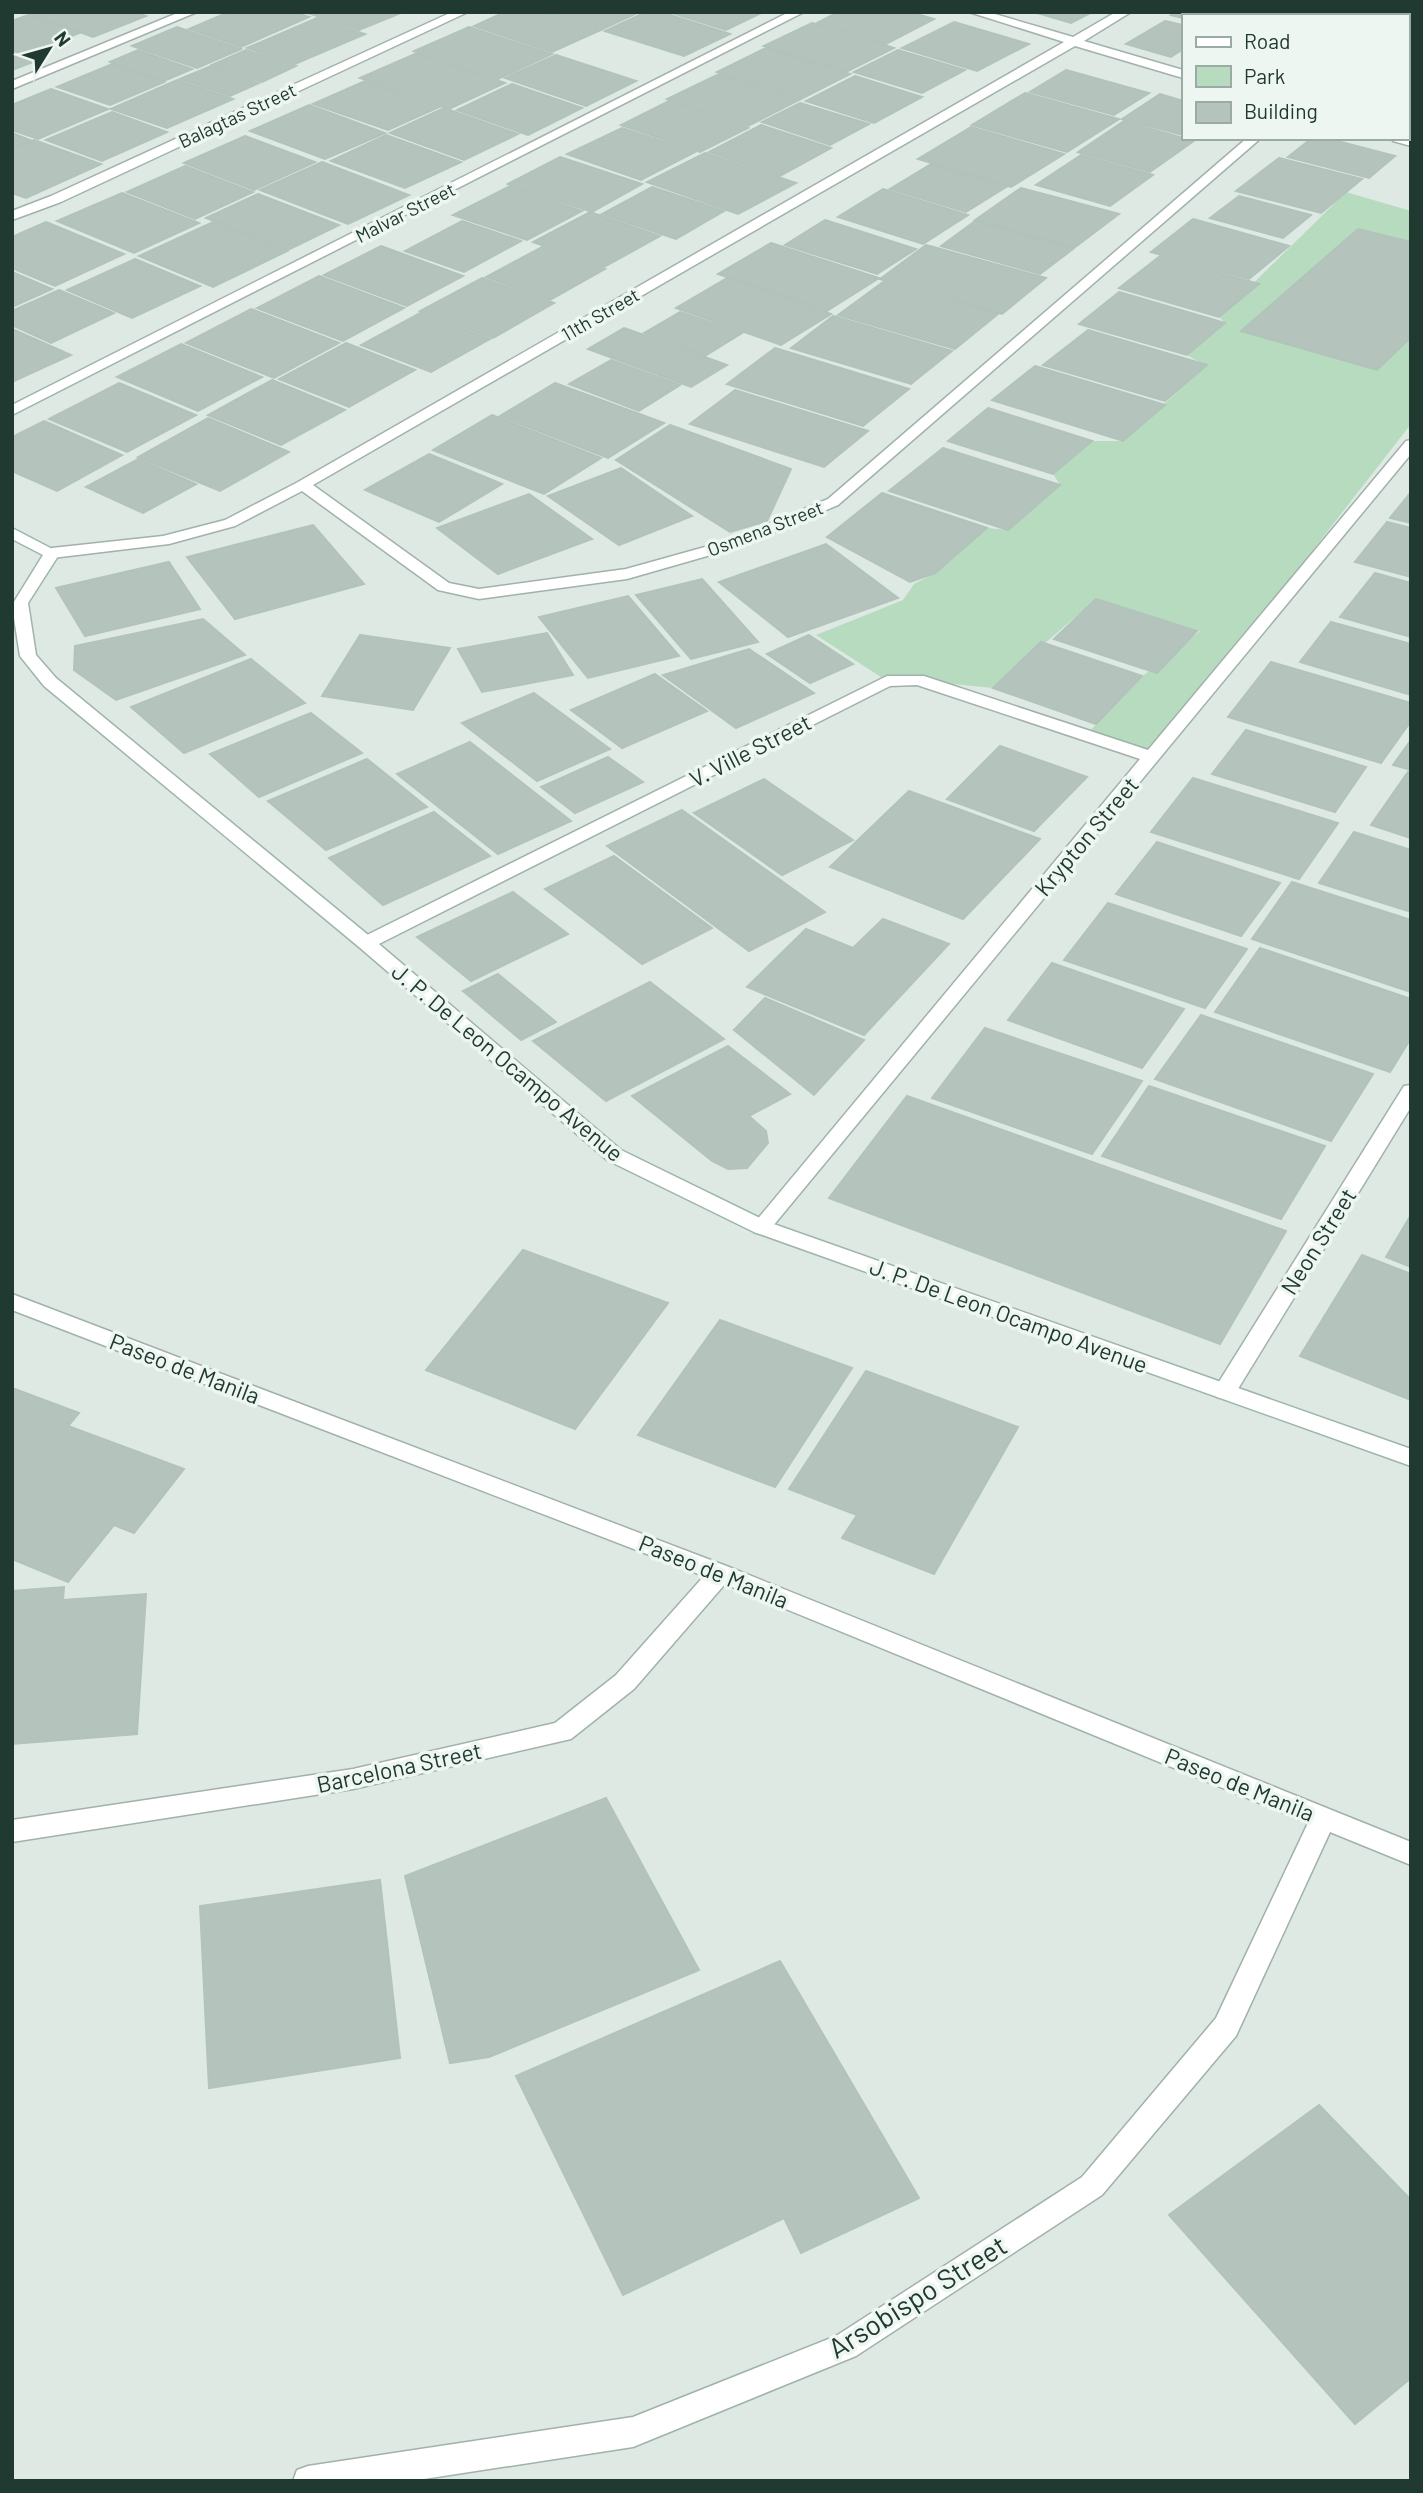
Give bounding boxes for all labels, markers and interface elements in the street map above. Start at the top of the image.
north arrow [14,14,84,84]
legend [1182,14,1409,140]
text: N [50,26,76,50]
text: Road [1244,28,1290,53]
text: Park [1244,63,1285,88]
street label: Balagtas Street [175,78,299,152]
text: Building [1244,98,1318,123]
street label: Malvar Street [351,177,459,247]
street label: 11th Street [557,282,643,346]
street label: Osmena Street [704,495,826,561]
street label: V. Ville Street [684,707,816,793]
street label: Krypton Street [1028,771,1144,901]
street label: J. P. De Leon Ocampo Avenue [387,957,629,1167]
street label: Neon Street [1274,1183,1362,1299]
street label: J. P. De Leon Ocampo Avenue [866,1252,1152,1378]
street label: Paseo de Manila [106,1326,264,1410]
street label: Paseo de Manila [635,1528,793,1614]
street label: Barcelona Street [314,1736,484,1798]
street label: Paseo de Manila [1161,1741,1319,1827]
street label: Arsobispo Street [821,2227,1013,2365]

